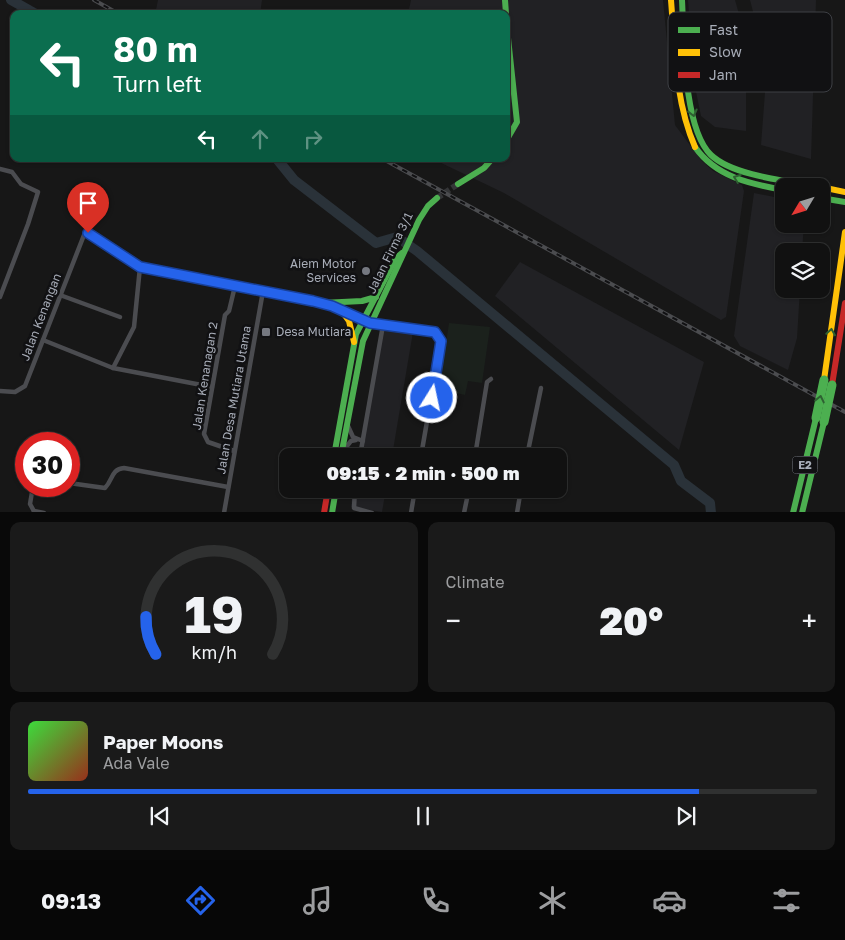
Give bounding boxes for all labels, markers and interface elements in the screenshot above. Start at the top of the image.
legend [668,12,832,92]
text: Fast [709,21,738,38]
text: 80 m [113,28,198,70]
icon: left [30,30,95,95]
text: Slow [709,43,742,60]
text: Jam [709,66,737,83]
text: Turn left [113,70,202,97]
one-way arrow [687,108,698,117]
icon: left [193,125,221,153]
icon: ahead [246,125,274,153]
icon: right [299,125,327,153]
one-way arrow [733,174,741,184]
north arrow [775,178,830,232]
map controls [775,178,830,298]
pin [67,182,109,233]
icon: arrive [74,189,102,217]
street label: Jalan Firma 3/1 [363,210,416,296]
button: layers [775,243,830,298]
place label: Aiem Motor Services [290,256,356,285]
marker: Aiem Motor Services [360,265,372,277]
street label: Jalan Kenangan [17,271,64,363]
street label: Jalan Kenanagan 2 [189,321,220,431]
place label: Desa Mutiara [276,324,351,339]
street label: Jalan Desa Mutiara Utama [213,325,254,475]
marker: Desa Mutiara [260,326,272,338]
one-way arrow [825,328,836,336]
position arrow [405,371,457,423]
one-way arrow [814,395,824,403]
speed limit sign: 30 [15,432,80,497]
road number: E2 [792,456,818,474]
text: 09:15 · 2 min · 500 m [326,461,520,484]
text: Climate [446,572,505,592]
text: 19 [184,582,244,644]
text: 20° [600,598,663,643]
text: − [446,604,461,637]
text: + [802,604,817,637]
text: km/h [191,641,236,663]
text: Paper Moons [103,730,223,753]
text: Ada Vale [103,753,169,773]
icon: previous [146,802,174,830]
icon: pause [409,802,437,830]
icon: next [672,802,700,830]
icon: directions [183,883,218,918]
icon: music [300,883,335,918]
icon: phone [418,883,453,918]
icon: climate [535,883,570,918]
icon: car [652,883,687,918]
icon: filters [769,883,804,918]
text: 09:13 [41,887,101,914]

